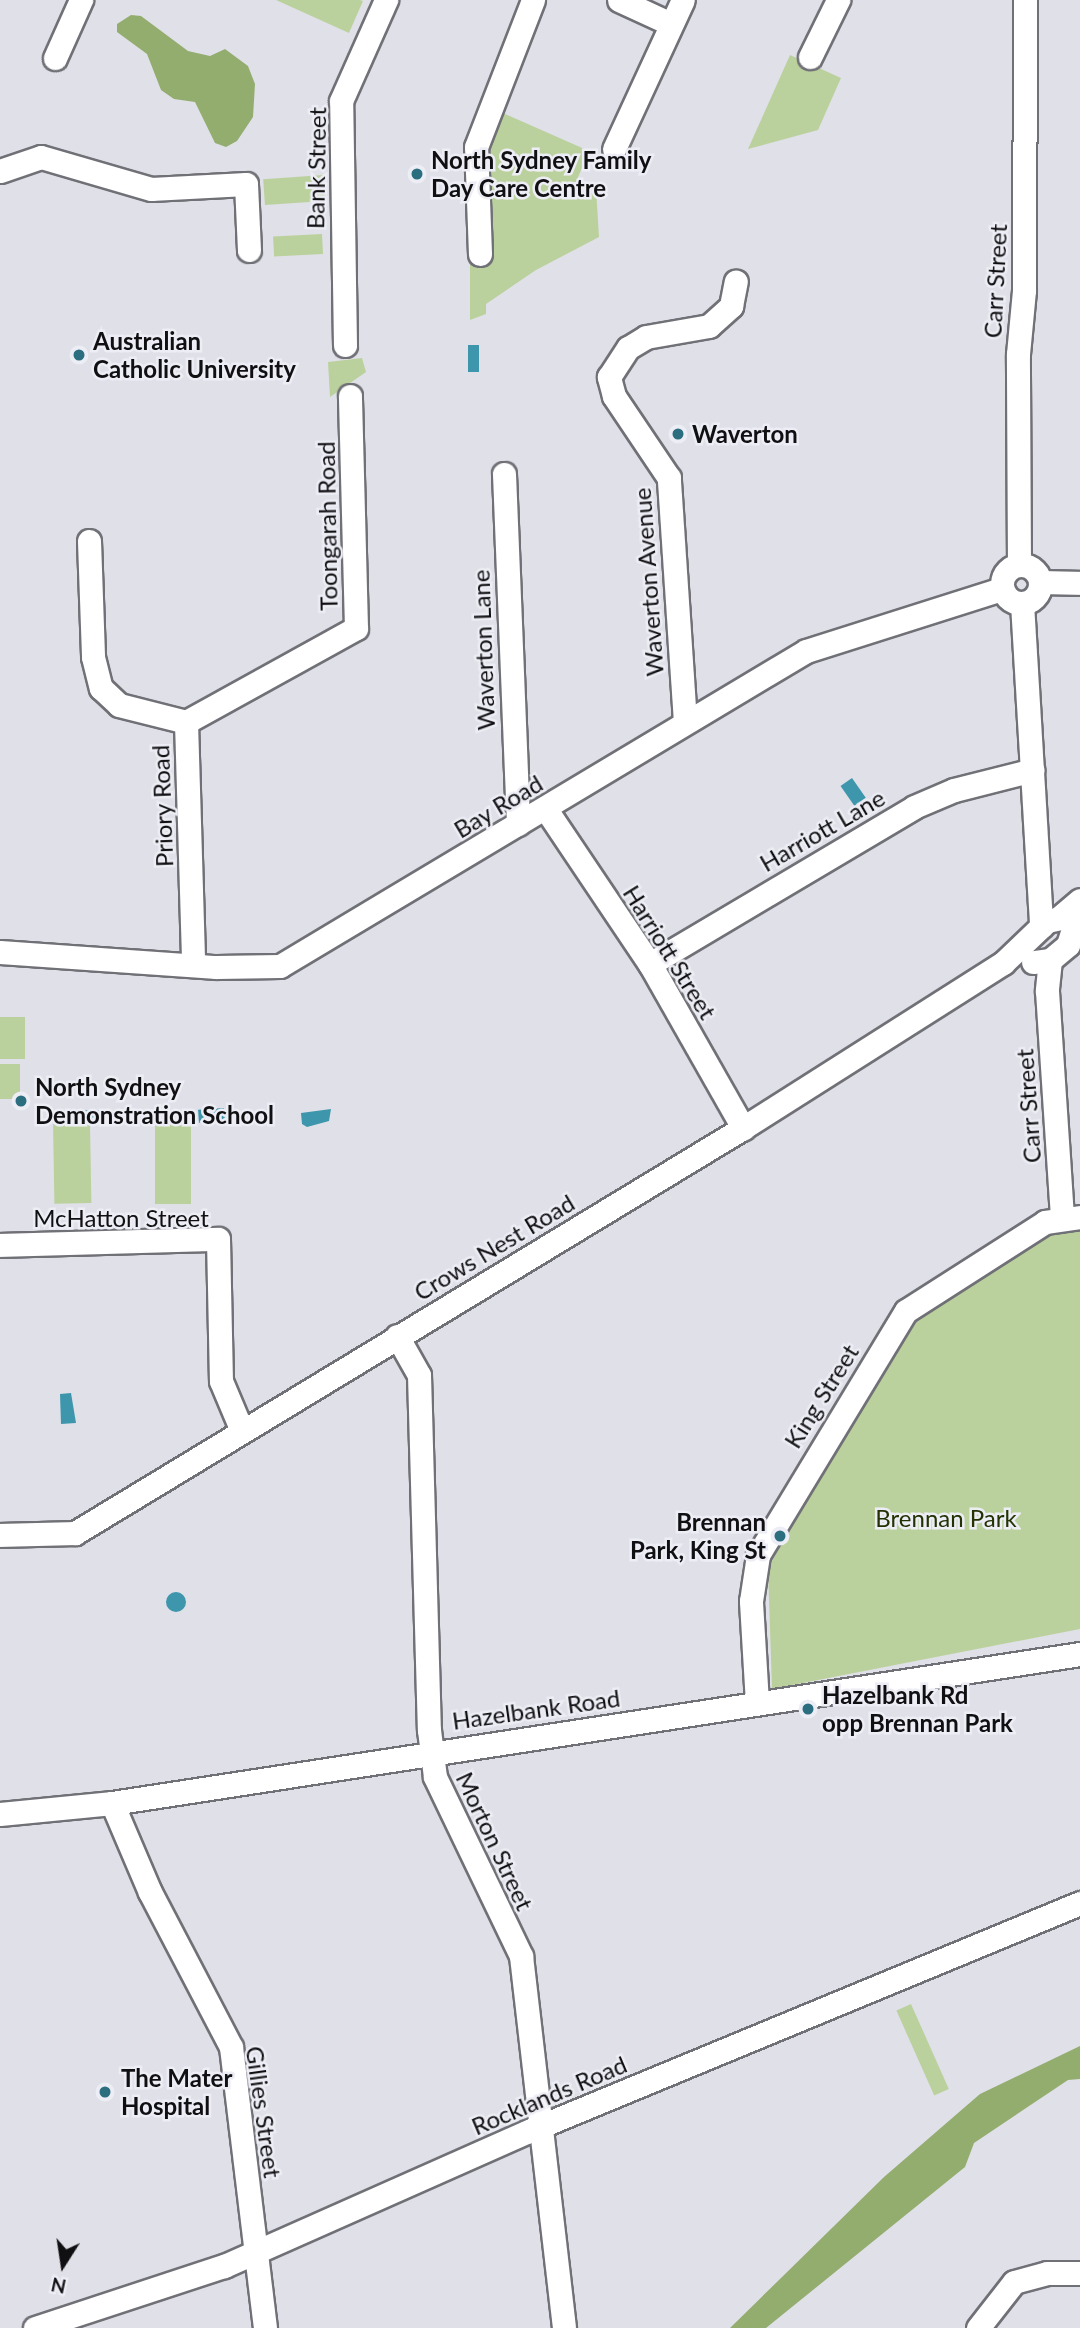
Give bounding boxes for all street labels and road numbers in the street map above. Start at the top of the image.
street label: Bank Street [301,107,331,229]
street label: Carr Street [978,223,1012,339]
street label: Toongarah Road [311,441,343,611]
street label: Waverton Avenue [627,486,669,678]
street label: Waverton Lane [466,569,500,731]
street label: Priory Road [145,744,179,868]
street label: Bay Road [448,768,548,844]
street label: Harriott Lane [754,783,890,877]
street label: Harriott Street [617,880,723,1024]
street label: Carr Street [1010,1048,1046,1164]
street label: Crows Nest Road [409,1188,579,1306]
street label: McHatton Street [33,1204,209,1232]
street label: King Street [778,1339,864,1453]
street label: Hazelbank Road [450,1683,622,1735]
street label: Morton Street [450,1767,540,1915]
street label: Gillies Street [241,2044,287,2180]
street label: Rocklands Road [467,2049,631,2141]

